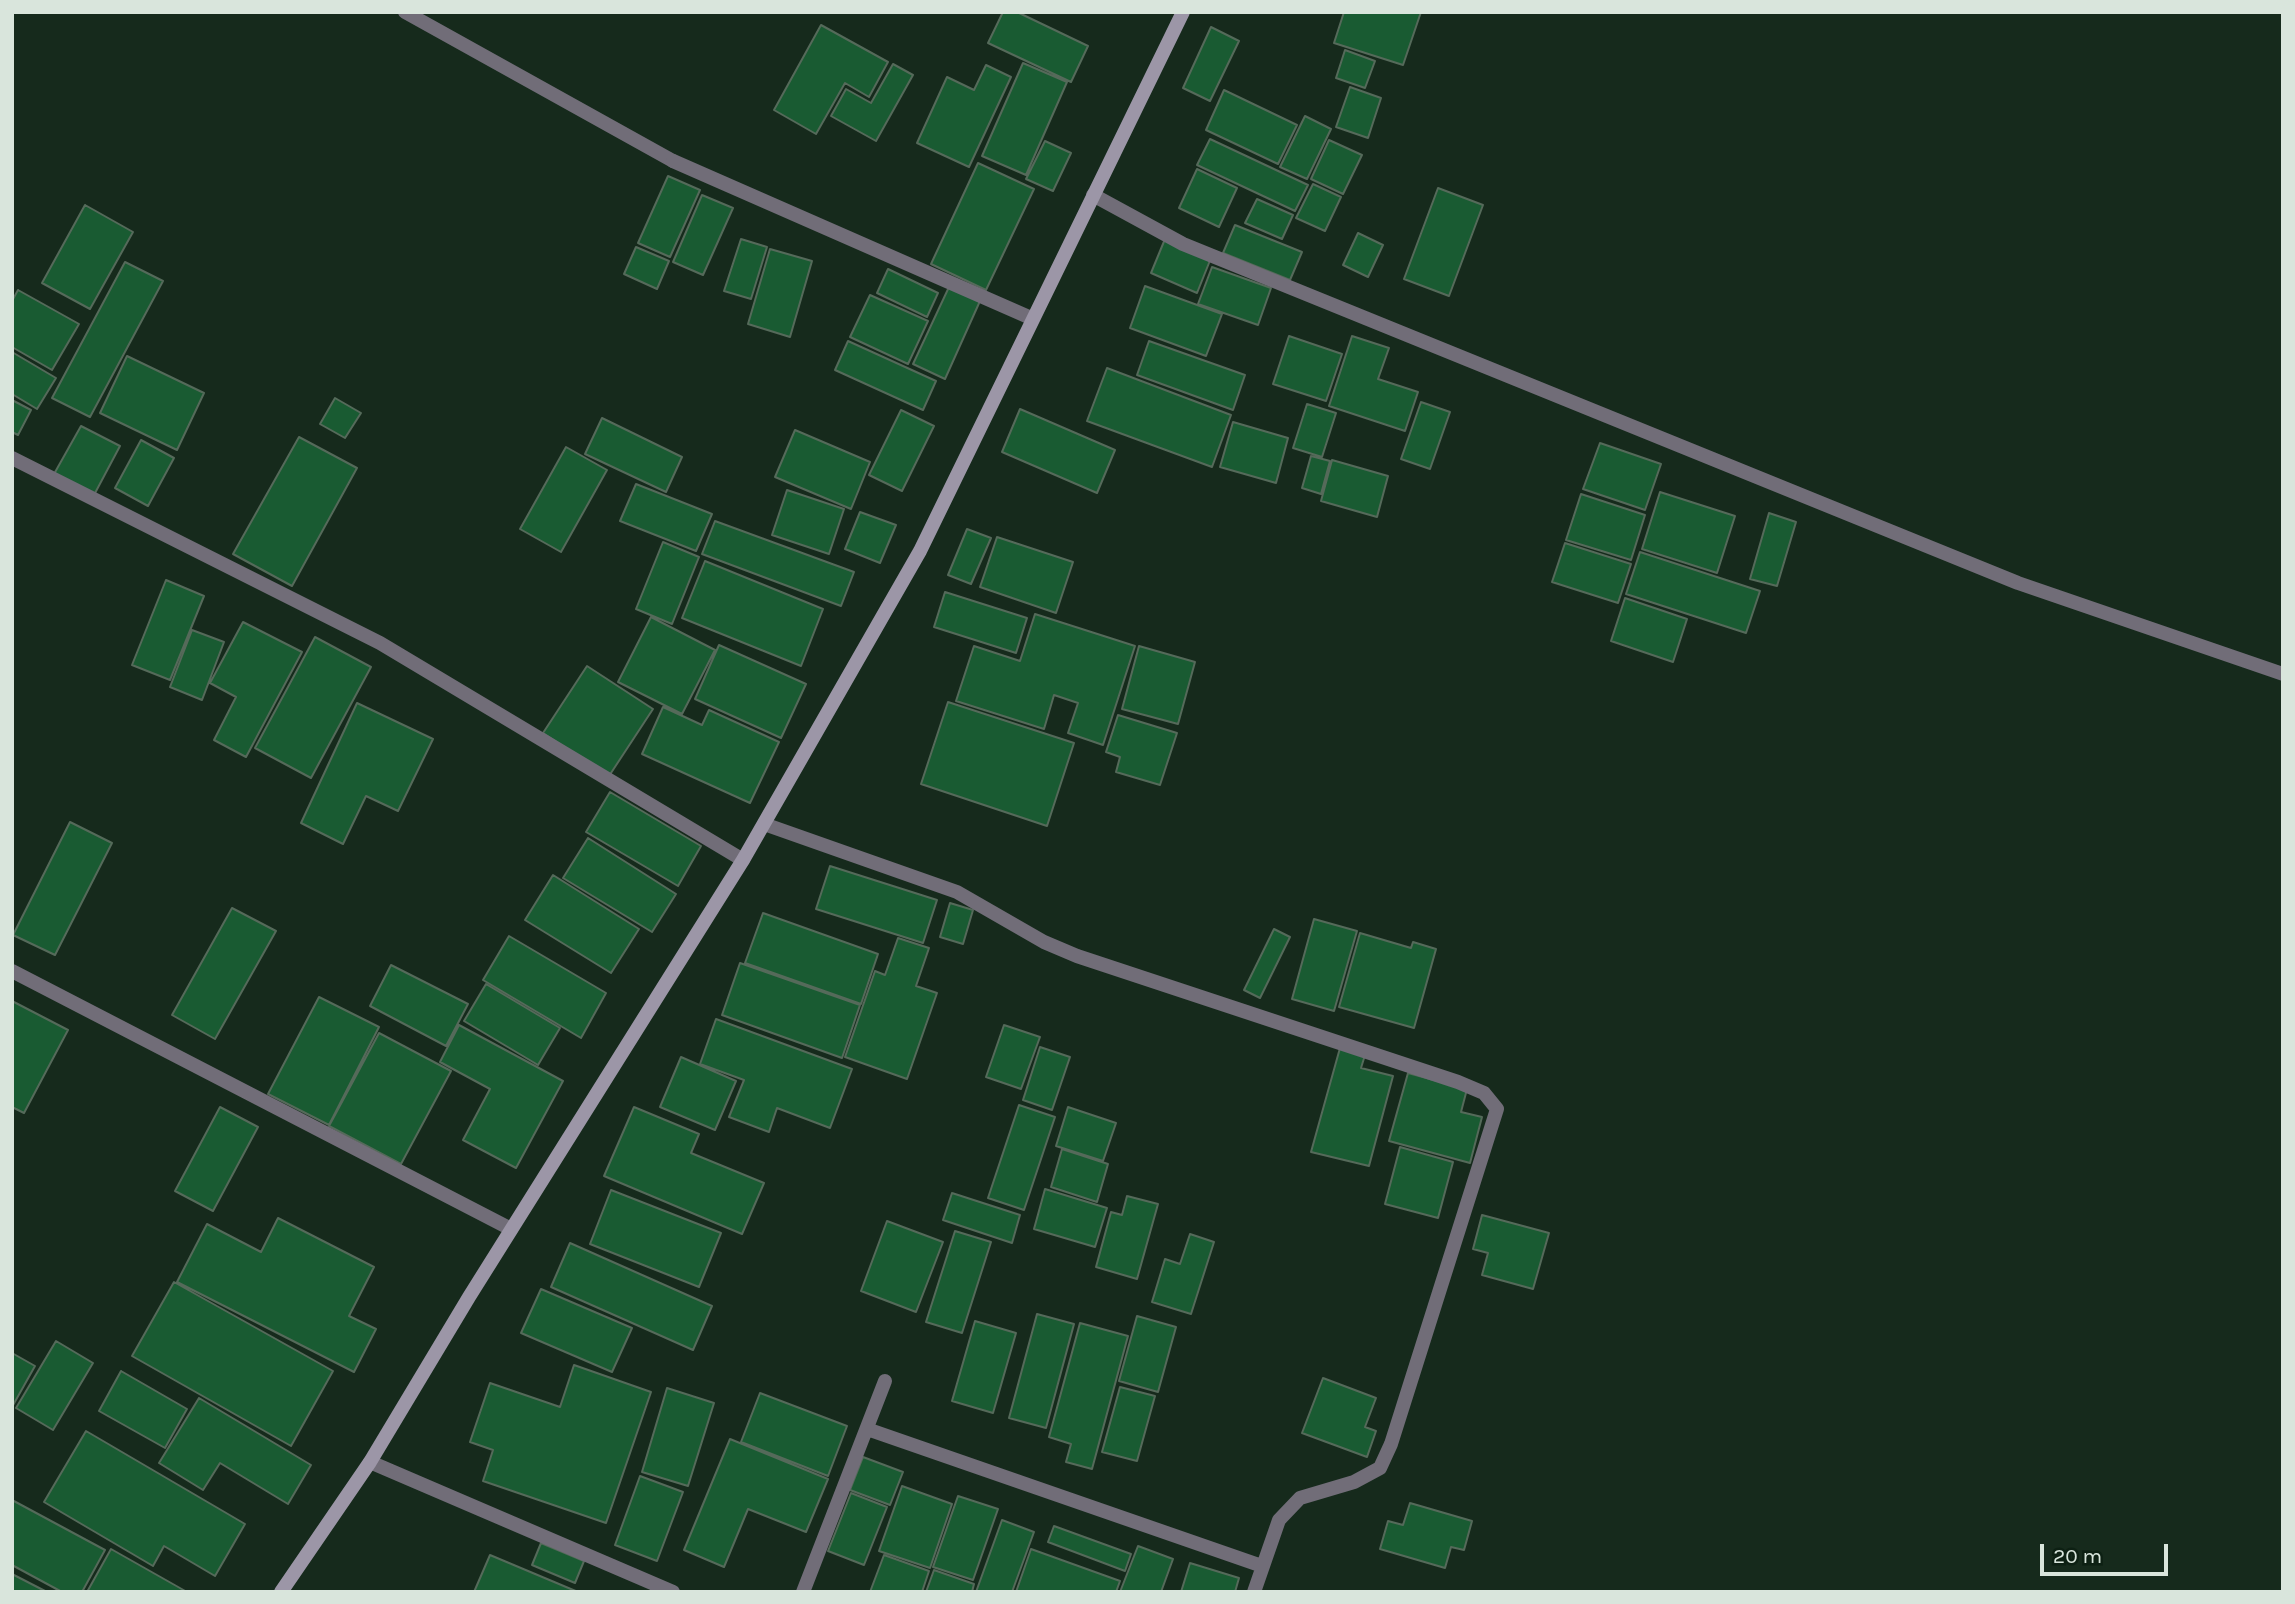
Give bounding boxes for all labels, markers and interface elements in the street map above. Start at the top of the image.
scale bar [2043,1530,2171,1574]
text: 20 m [2053,1544,2102,1568]

